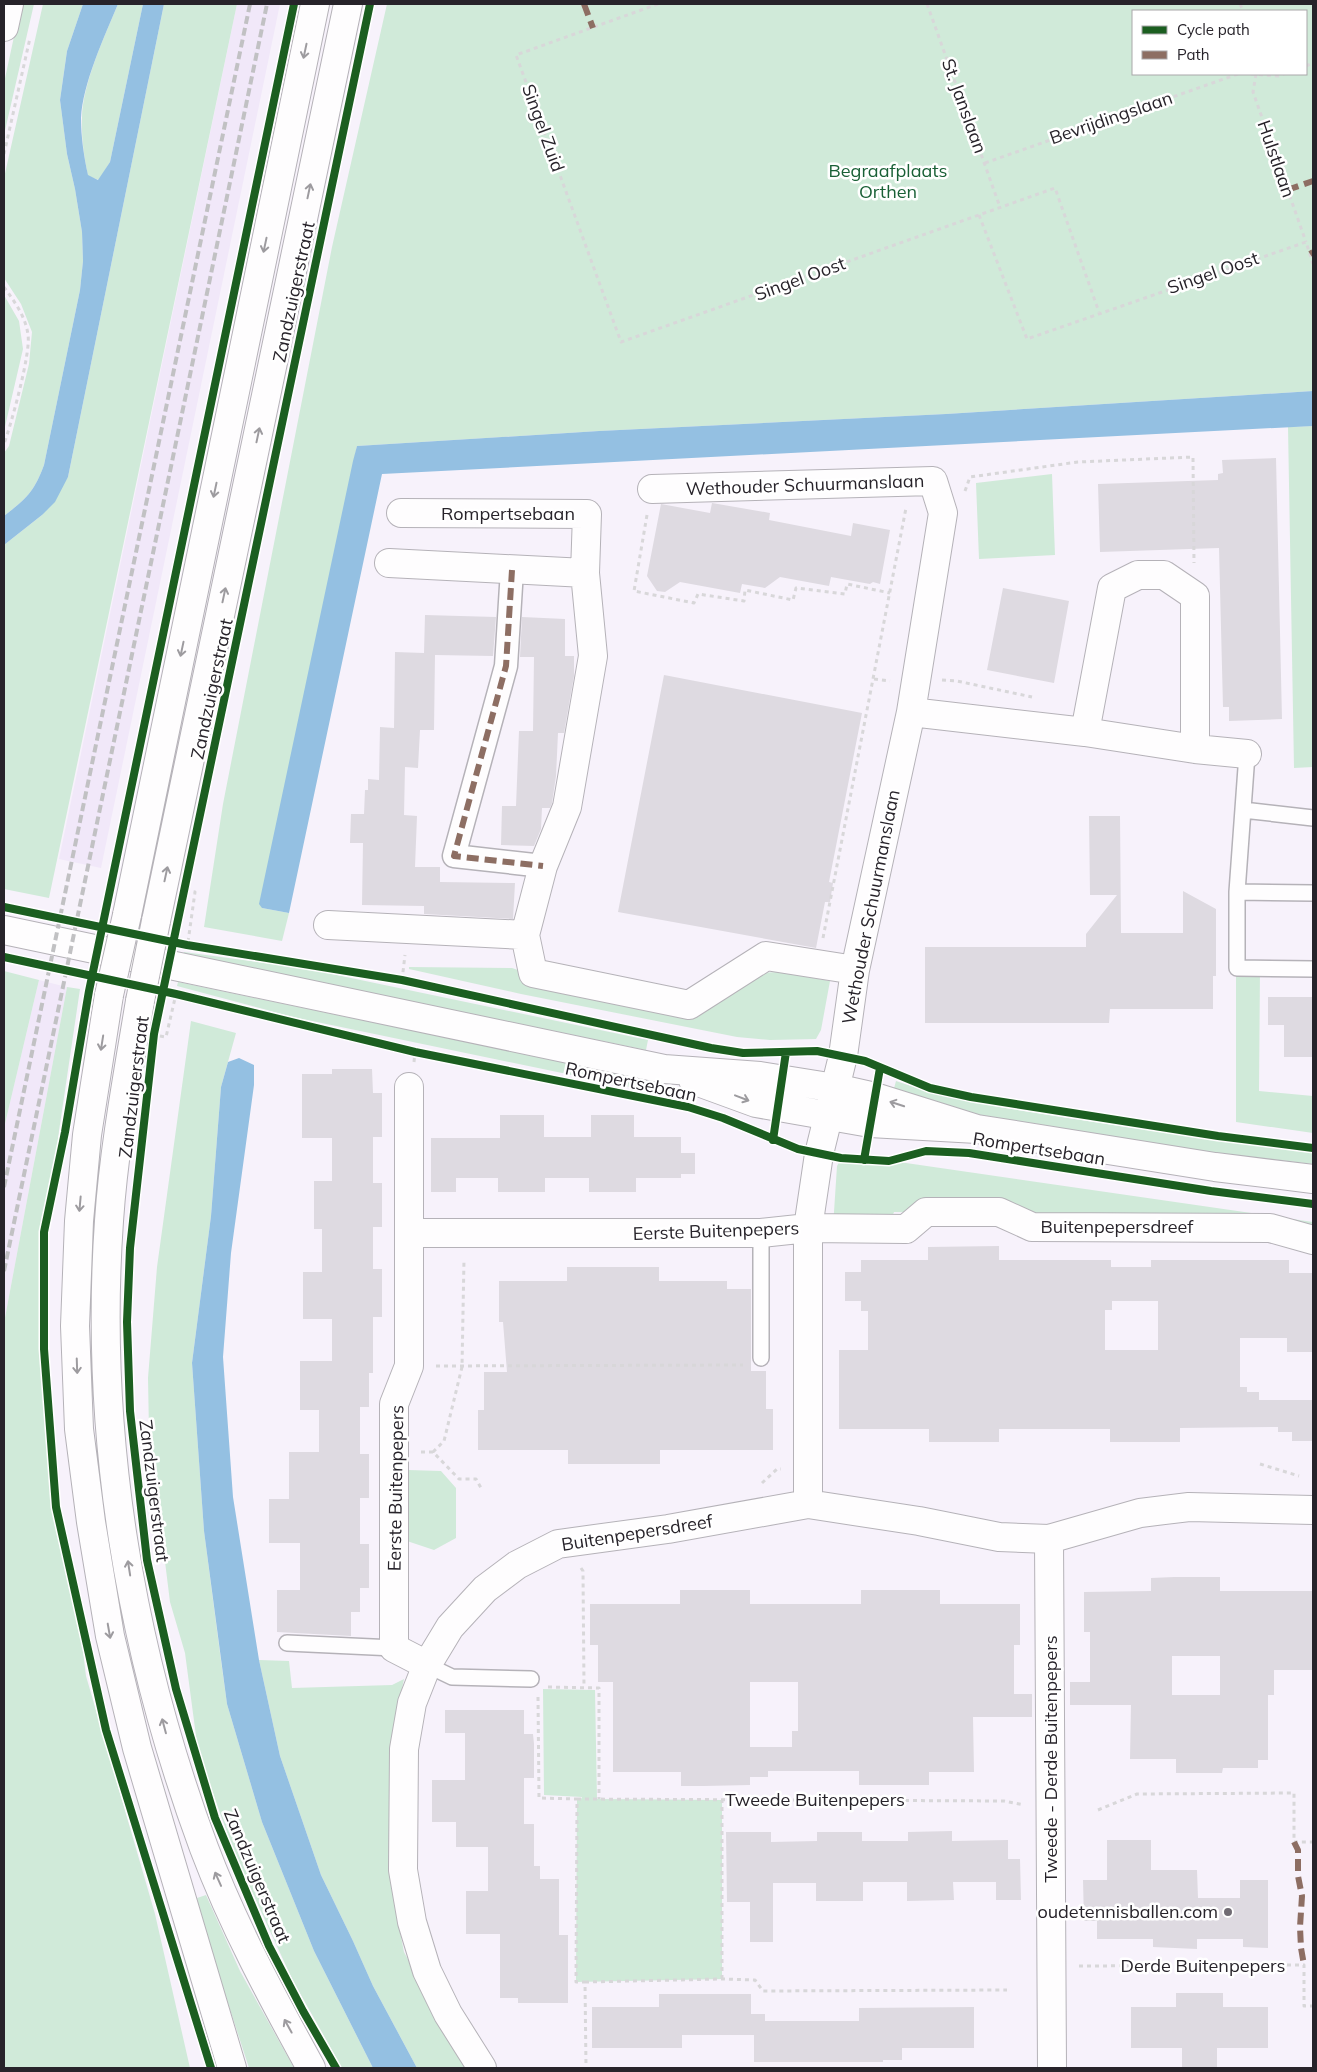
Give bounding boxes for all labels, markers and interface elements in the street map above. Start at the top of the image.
legend [1132,10,1307,75]
text: Cycle path [1177,20,1250,39]
one-way arrow [300,43,310,59]
text: Path [1177,45,1209,64]
street label: St. Janslaan [937,55,992,156]
street label: Singel Zuid [517,81,570,175]
street label: Bevrijdingslaan [1046,86,1175,149]
street label: Hulstlaan [1253,117,1300,200]
park label: Begraafplaats Orthen [829,159,948,203]
one-way arrow [304,183,314,199]
street label: Zandzuigerstraat [267,219,320,364]
one-way arrow [260,236,270,252]
street label: Singel Oost [1164,246,1261,299]
street label: Singel Oost [751,251,848,306]
one-way arrow [253,428,263,444]
street label: Wethouder Schuurmanslaan [685,469,925,500]
one-way arrow [210,481,219,497]
street label: Rompertsebaan [441,502,575,525]
one-way arrow [220,587,230,603]
street label: Zandzuigerstraat [185,616,238,761]
one-way arrow [177,640,186,656]
street label: Wethouder Schuurmanslaan [836,788,905,1026]
one-way arrow [162,866,171,882]
street label: Zandzuigerstraat [113,1014,154,1159]
one-way arrow [96,1035,106,1051]
street label: Rompertsebaan [563,1056,699,1107]
one-way arrow [734,1094,749,1103]
one-way arrow [890,1098,906,1108]
street label: Rompertsebaan [971,1127,1107,1170]
one-way arrow [76,1196,85,1212]
street label: Buitenpepersdreef [1041,1215,1194,1238]
street label: Eerste Buitenpepers [632,1216,800,1245]
one-way arrow [72,1358,81,1374]
street label: Eerste Buitenpepers [383,1405,408,1571]
street label: Zandzuigerstraat [134,1418,175,1563]
street label: Buitenpepersdreef [560,1509,715,1556]
one-way arrow [123,1560,133,1576]
one-way arrow [105,1623,115,1639]
street label: Tweede - Derde Buitenpepers [1039,1635,1062,1883]
one-way arrow [159,1718,168,1734]
street label: Tweede Buitenpepers [725,1788,905,1811]
street label: Zandzuigerstraat [219,1805,296,1946]
one-way arrow [212,1872,222,1887]
place label: oudetennisballen.com [1037,1900,1218,1923]
marker: oudetennisballen.com [1222,1906,1234,1918]
street label: Derde Buitenpepers [1121,1954,1286,1977]
one-way arrow [282,2019,292,2033]

